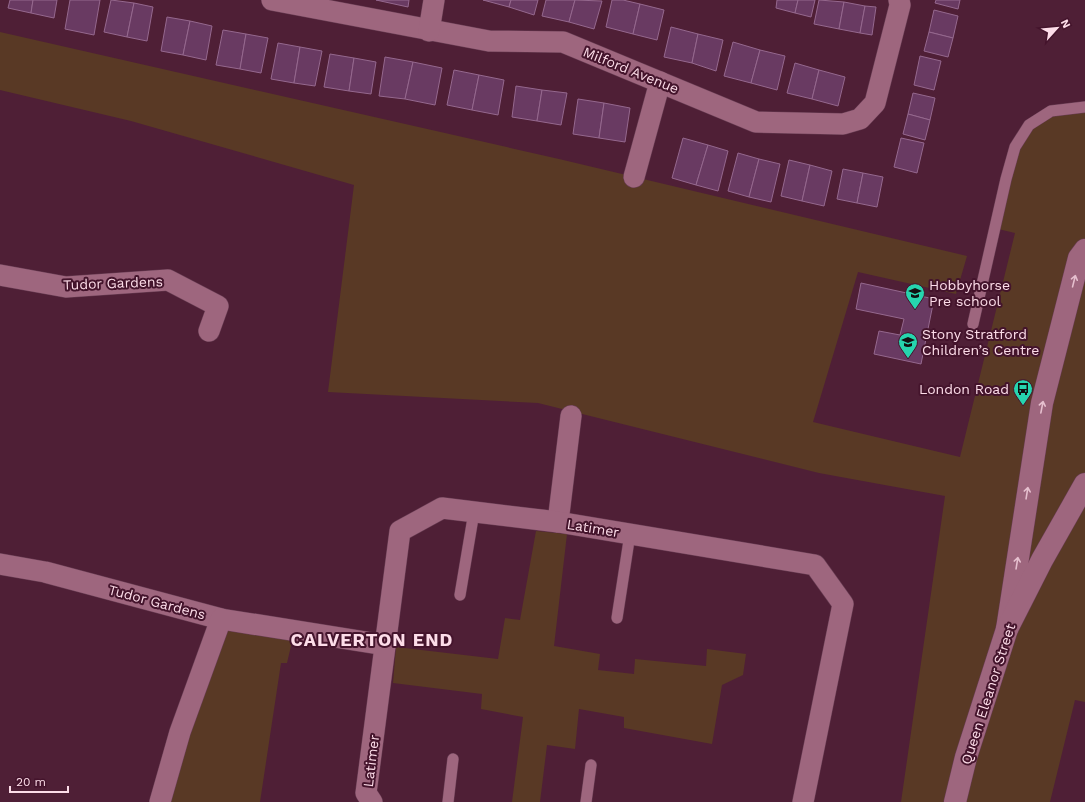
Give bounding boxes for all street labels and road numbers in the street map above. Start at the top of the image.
street label: Milford Avenue [581,44,681,96]
street label: Tudor Gardens [63,273,163,293]
street label: Latimer [566,516,621,540]
street label: Tudor Gardens [107,581,207,623]
street label: Queen Eleanor Street [958,621,1018,767]
street label: Latimer [360,734,382,788]

